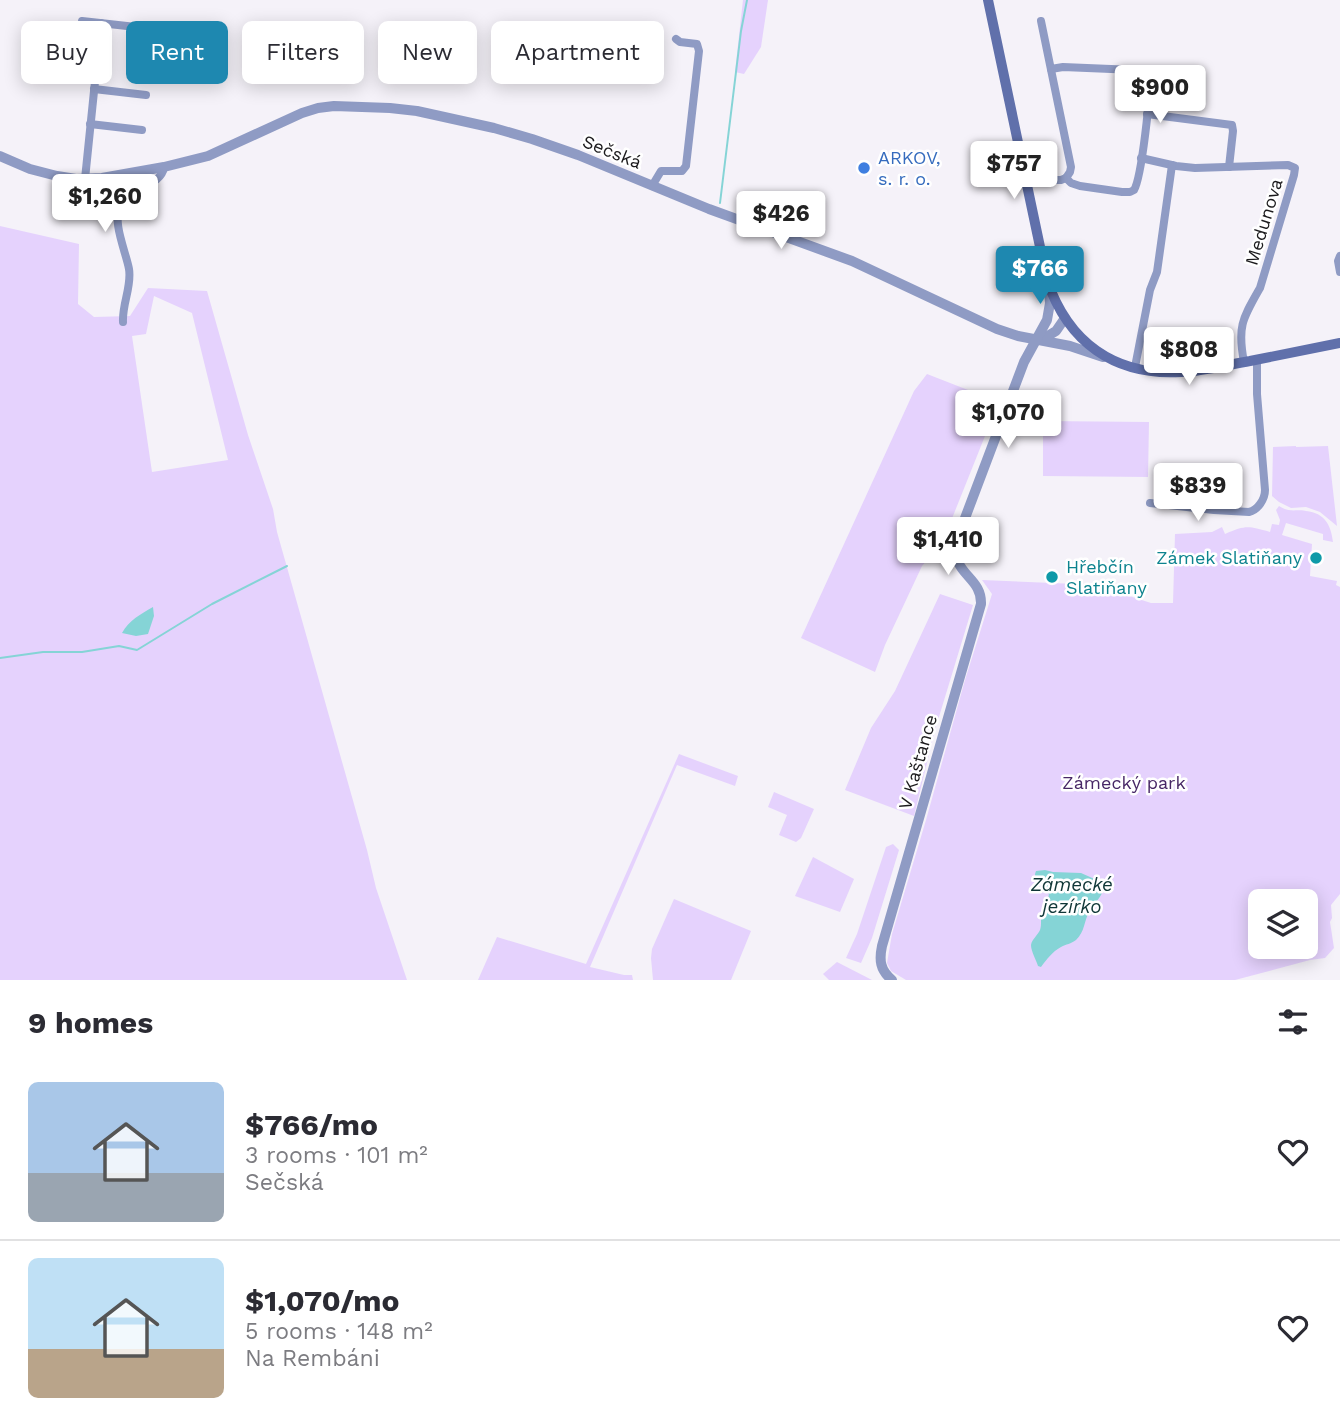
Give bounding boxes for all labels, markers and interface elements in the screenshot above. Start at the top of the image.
chip: Buy [21,21,112,84]
chip: Rent [126,21,228,84]
chip: Filters [242,21,364,84]
chip: New [378,21,477,84]
chip: Apartment [491,21,664,84]
pin: $900 [1119,66,1201,125]
text: $900 [1131,74,1189,101]
street label: Sečská [580,130,645,173]
pin: $757 [973,142,1055,201]
place label: ARKOV, s. r. o. [878,147,941,189]
text: $757 [986,150,1042,177]
marker: ARKOV, s. r. o. [856,160,872,176]
pin: $1,260 [48,174,162,234]
street label: Medunova [1240,176,1287,268]
text: $1,260 [68,183,142,210]
pin: $426 [740,191,822,251]
text: $426 [752,200,810,227]
pin: $766 [999,246,1081,306]
text: $766 [1012,255,1068,282]
pin: $808 [1148,328,1230,387]
text: $808 [1160,336,1218,363]
pin: $1,070 [951,391,1065,450]
text: $1,070 [971,399,1045,426]
pin: $839 [1157,463,1239,523]
text: $839 [1170,472,1226,499]
pin: $1,410 [891,518,1005,577]
text: $1,410 [913,526,983,553]
place label: Zámek Slatiňany [1156,547,1303,568]
marker: Zámek Slatiňany [1308,550,1324,566]
place label: Hřebčín Slatiňany [1066,556,1147,598]
marker: Hřebčín Slatiňany [1044,569,1060,585]
street label: V Kaštance [894,712,941,812]
park label: Zámecký park [1062,772,1186,793]
water label: Zámecké jezírko [1030,873,1113,918]
map controls [1248,889,1318,959]
button: layers [1248,889,1318,959]
icon: filters [1274,1003,1312,1041]
text: 9 homes [28,1005,153,1040]
text: $766/mo [245,1107,378,1142]
icon: home [84,1110,168,1194]
icon: heart [1274,1133,1312,1171]
text: 3 rooms · 101 m² [245,1142,428,1169]
text: Sečská [245,1169,324,1196]
text: $1,070/mo [245,1283,399,1318]
icon: home [84,1286,168,1370]
icon: heart [1274,1309,1312,1347]
text: 5 rooms · 148 m² [245,1318,433,1345]
text: Na Rembáni [245,1345,380,1372]

